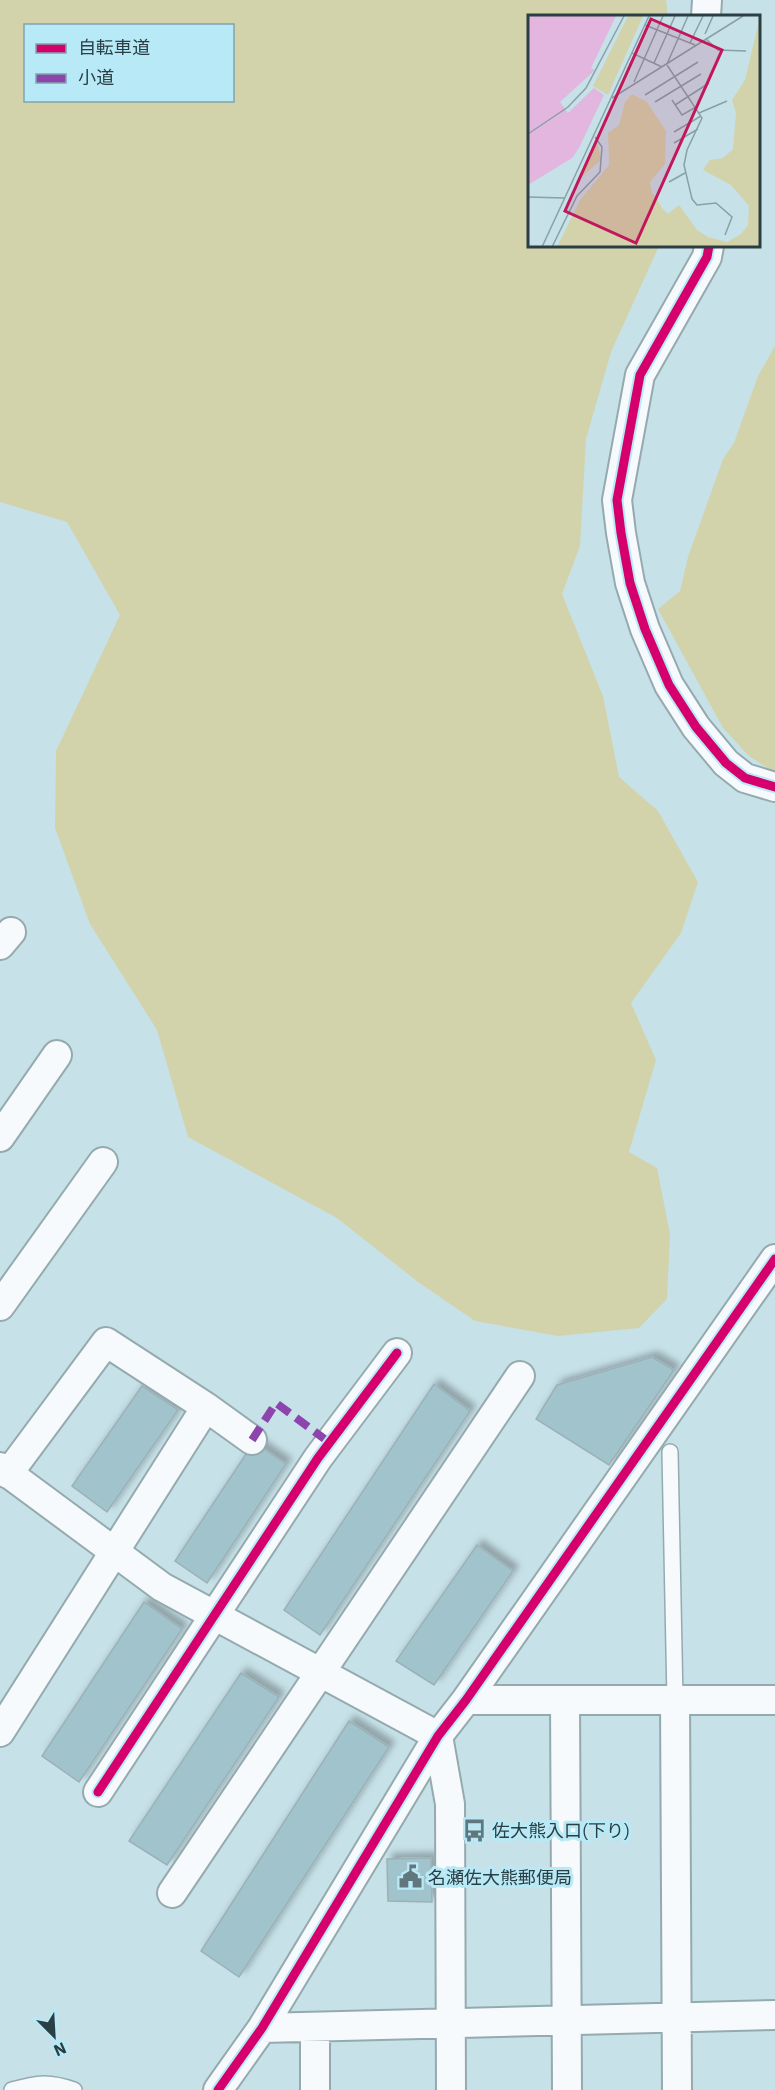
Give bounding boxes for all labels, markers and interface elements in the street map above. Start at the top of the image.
inset map [528,15,760,248]
legend [24,24,234,102]
text: 自転車道 [78,36,150,59]
text: 小道 [78,66,114,89]
bus stop icon: 佐大熊入口(下り) [461,1817,487,1843]
place label: 佐大熊入口(下り) [492,1819,630,1842]
public building icon: 名瀬佐大熊郵便局 [397,1864,423,1890]
place label: 名瀬佐大熊郵便局 [428,1866,572,1889]
north arrow [24,2006,84,2066]
text: N [51,2038,69,2061]

